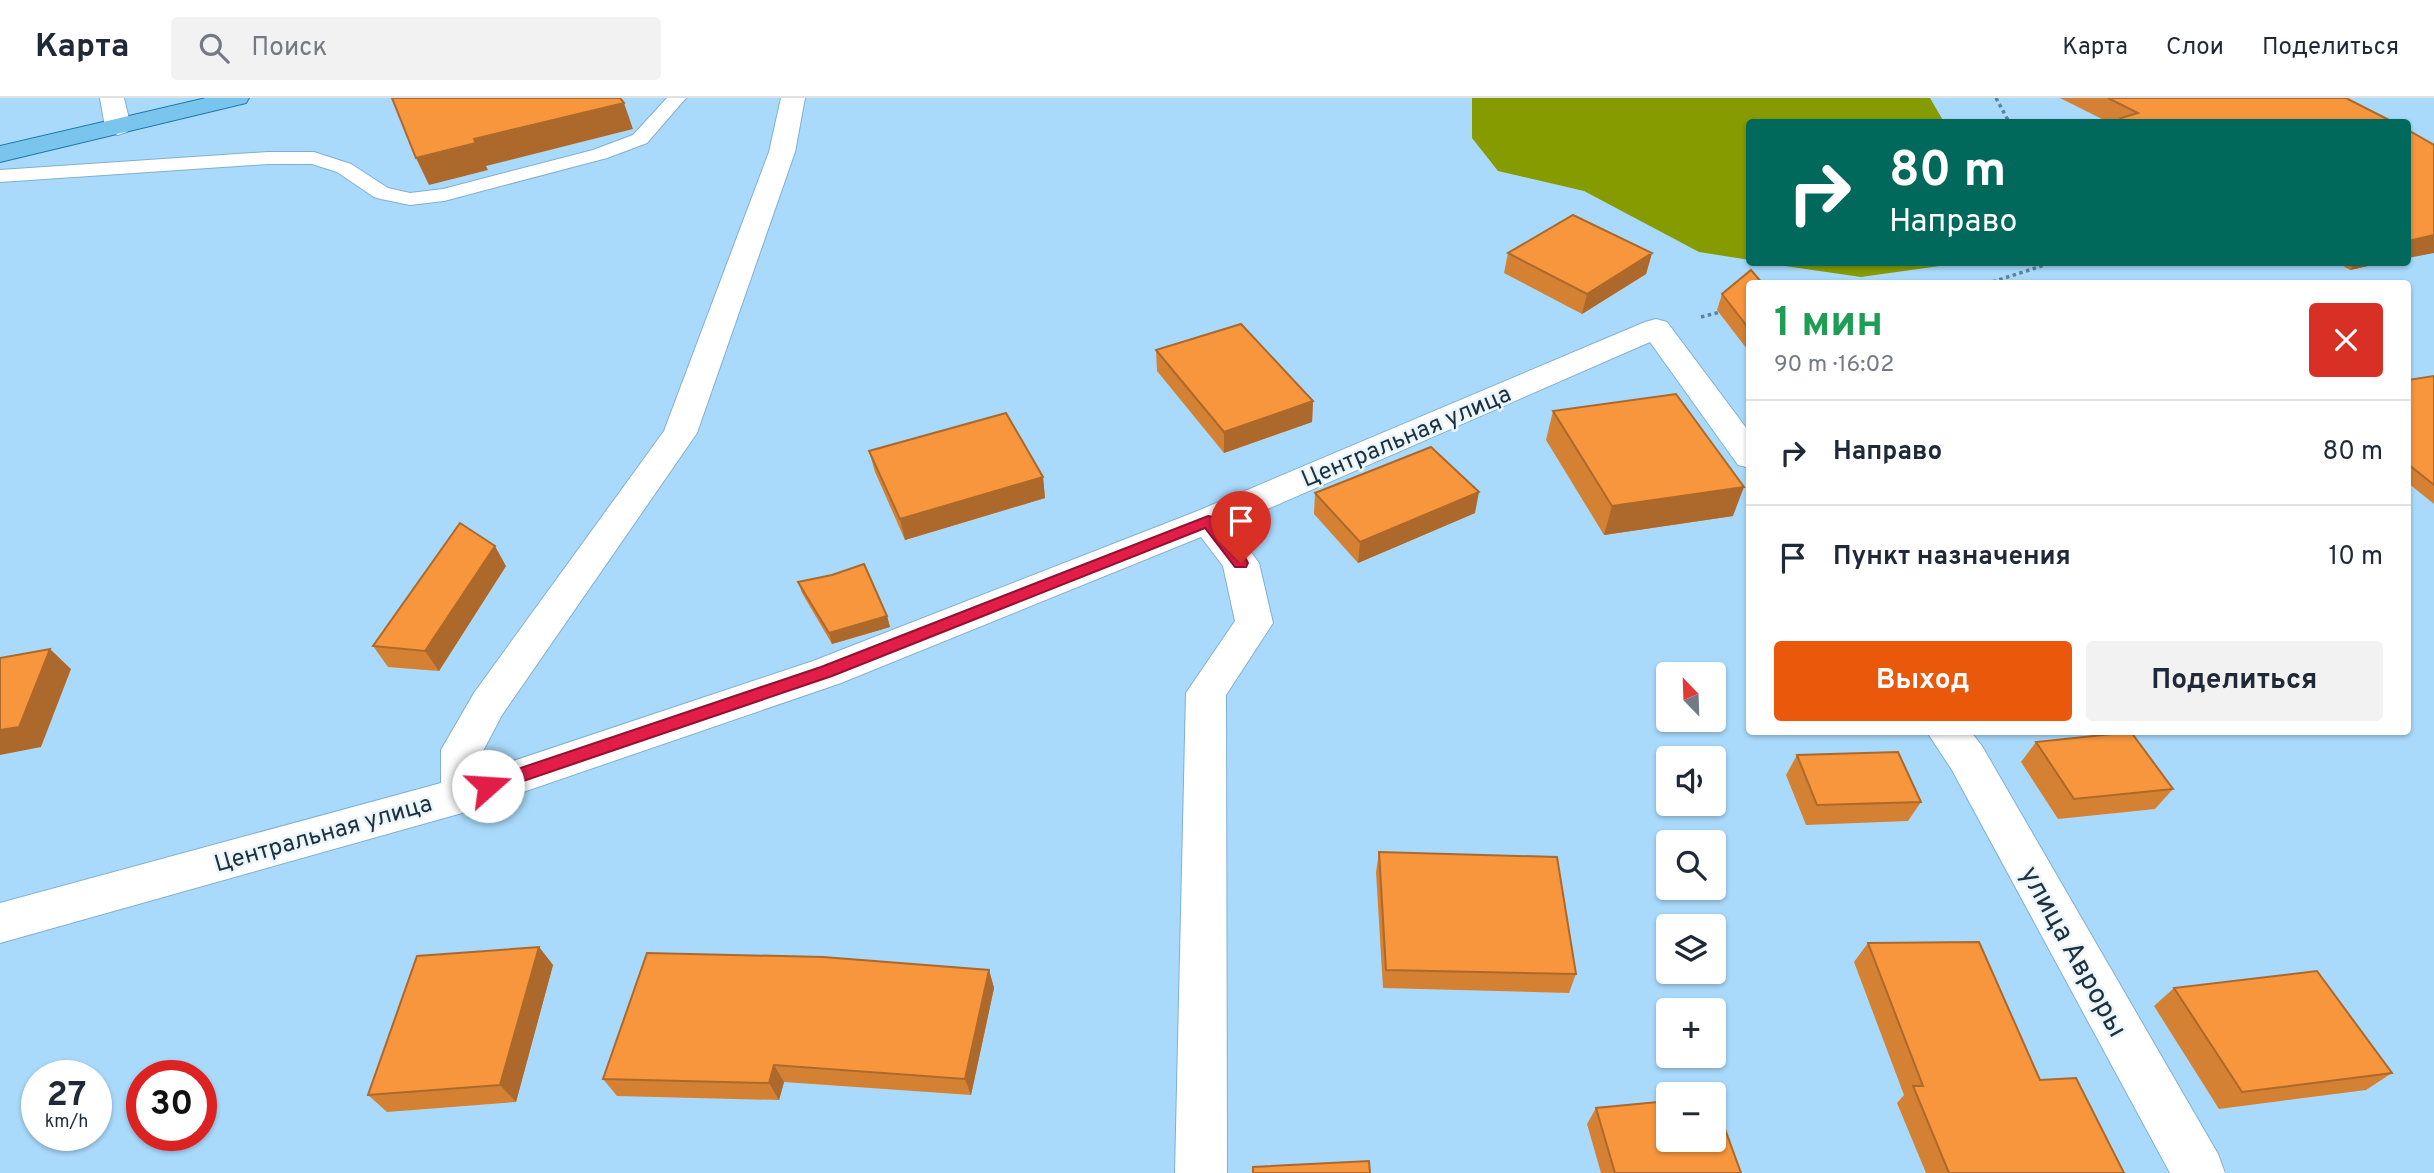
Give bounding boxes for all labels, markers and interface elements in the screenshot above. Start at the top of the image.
search box [171,17,661,80]
text: Карта [35,27,129,69]
icon: search [195,29,233,67]
text: Поиск [251,32,327,65]
text: Карта [2062,33,2128,63]
text: Слои [2166,33,2224,63]
text: Поделиться [2262,33,2399,63]
text: 80 m [1889,142,2006,204]
icon: right [1774,147,1865,238]
text: Направо [1889,203,2017,243]
text: 1 мин [1774,298,1883,351]
button: close [2309,303,2383,377]
text: 90 m · 16:02 [1774,351,1894,380]
street label: Центральная улица [1297,380,1516,496]
icon: right [1774,434,1812,472]
text: Направо [1833,436,1942,469]
text: 80 m [2323,436,2383,469]
pin [1211,491,1271,563]
icon: arrive [1222,502,1260,540]
icon: arrive [1774,539,1812,577]
text: Пункт назначения [1833,541,2071,574]
text: 10 m [2328,541,2383,574]
button: Выход [1774,641,2072,721]
button: Поделиться [2086,641,2383,721]
north arrow [1656,662,1726,732]
map controls [1656,662,1726,1152]
button: sound [1656,746,1726,816]
position arrow [451,749,525,823]
street label: Центральная улица [211,789,436,880]
button: search [1656,830,1726,900]
street label: улица Авроры [2010,860,2134,1044]
button: layers [1656,914,1726,984]
button: + [1656,998,1726,1068]
speed limit sign: 30 [126,1060,217,1151]
text: 27 [47,1074,86,1118]
button: − [1656,1082,1726,1152]
text: km/h [45,1111,88,1134]

